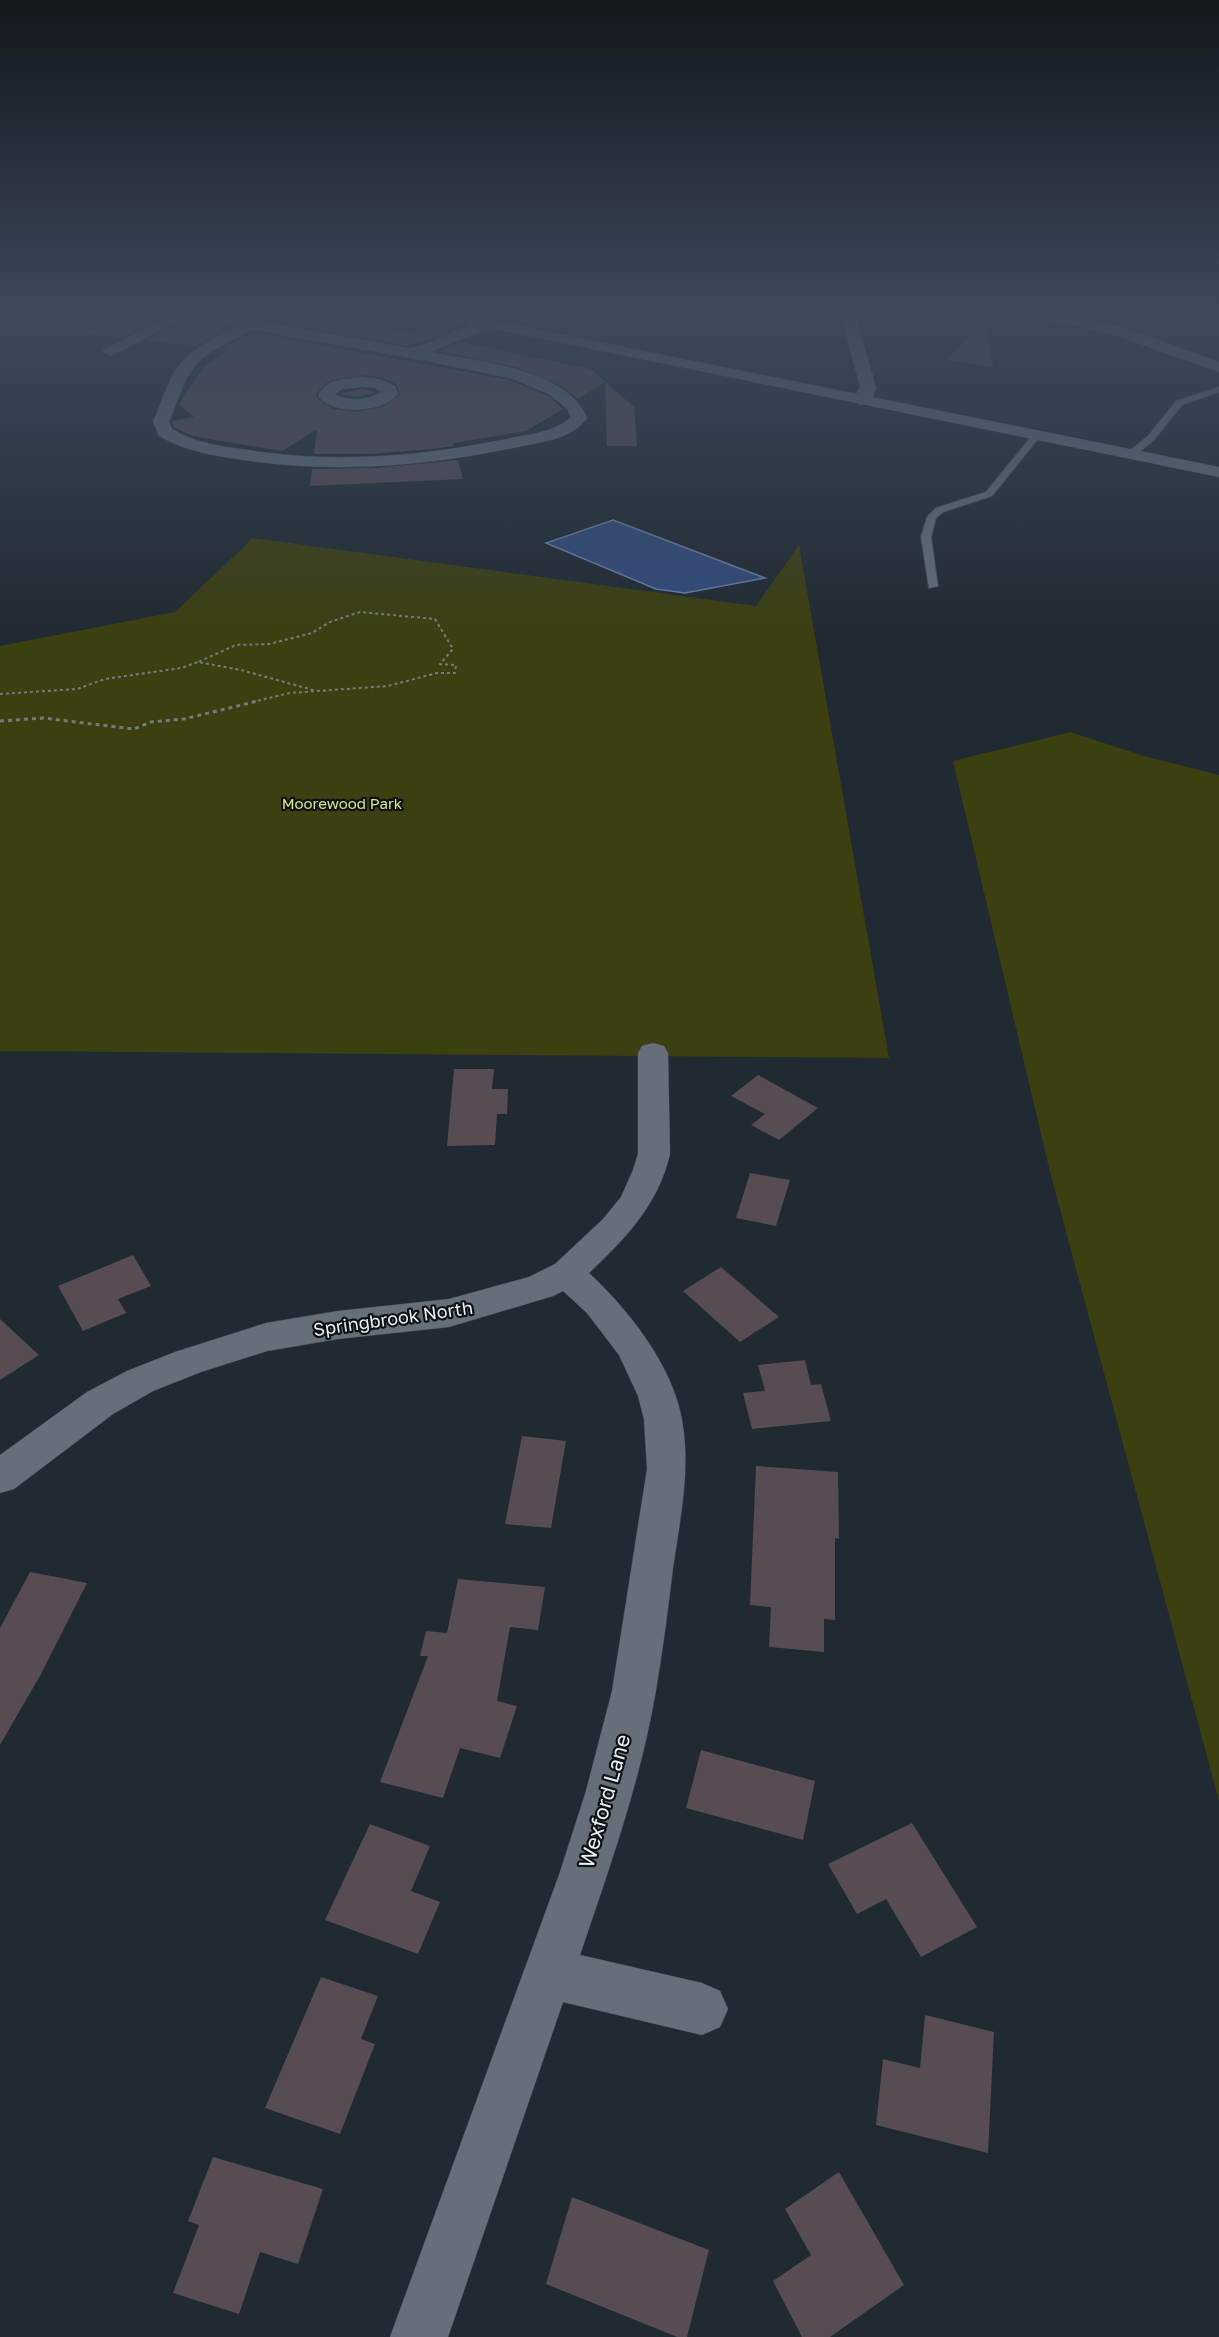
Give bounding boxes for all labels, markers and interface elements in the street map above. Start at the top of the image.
park label: Moorewood Park [282,794,403,812]
street label: Springbrook North [312,1296,474,1340]
street label: Wexford Lane [572,1731,636,1871]

